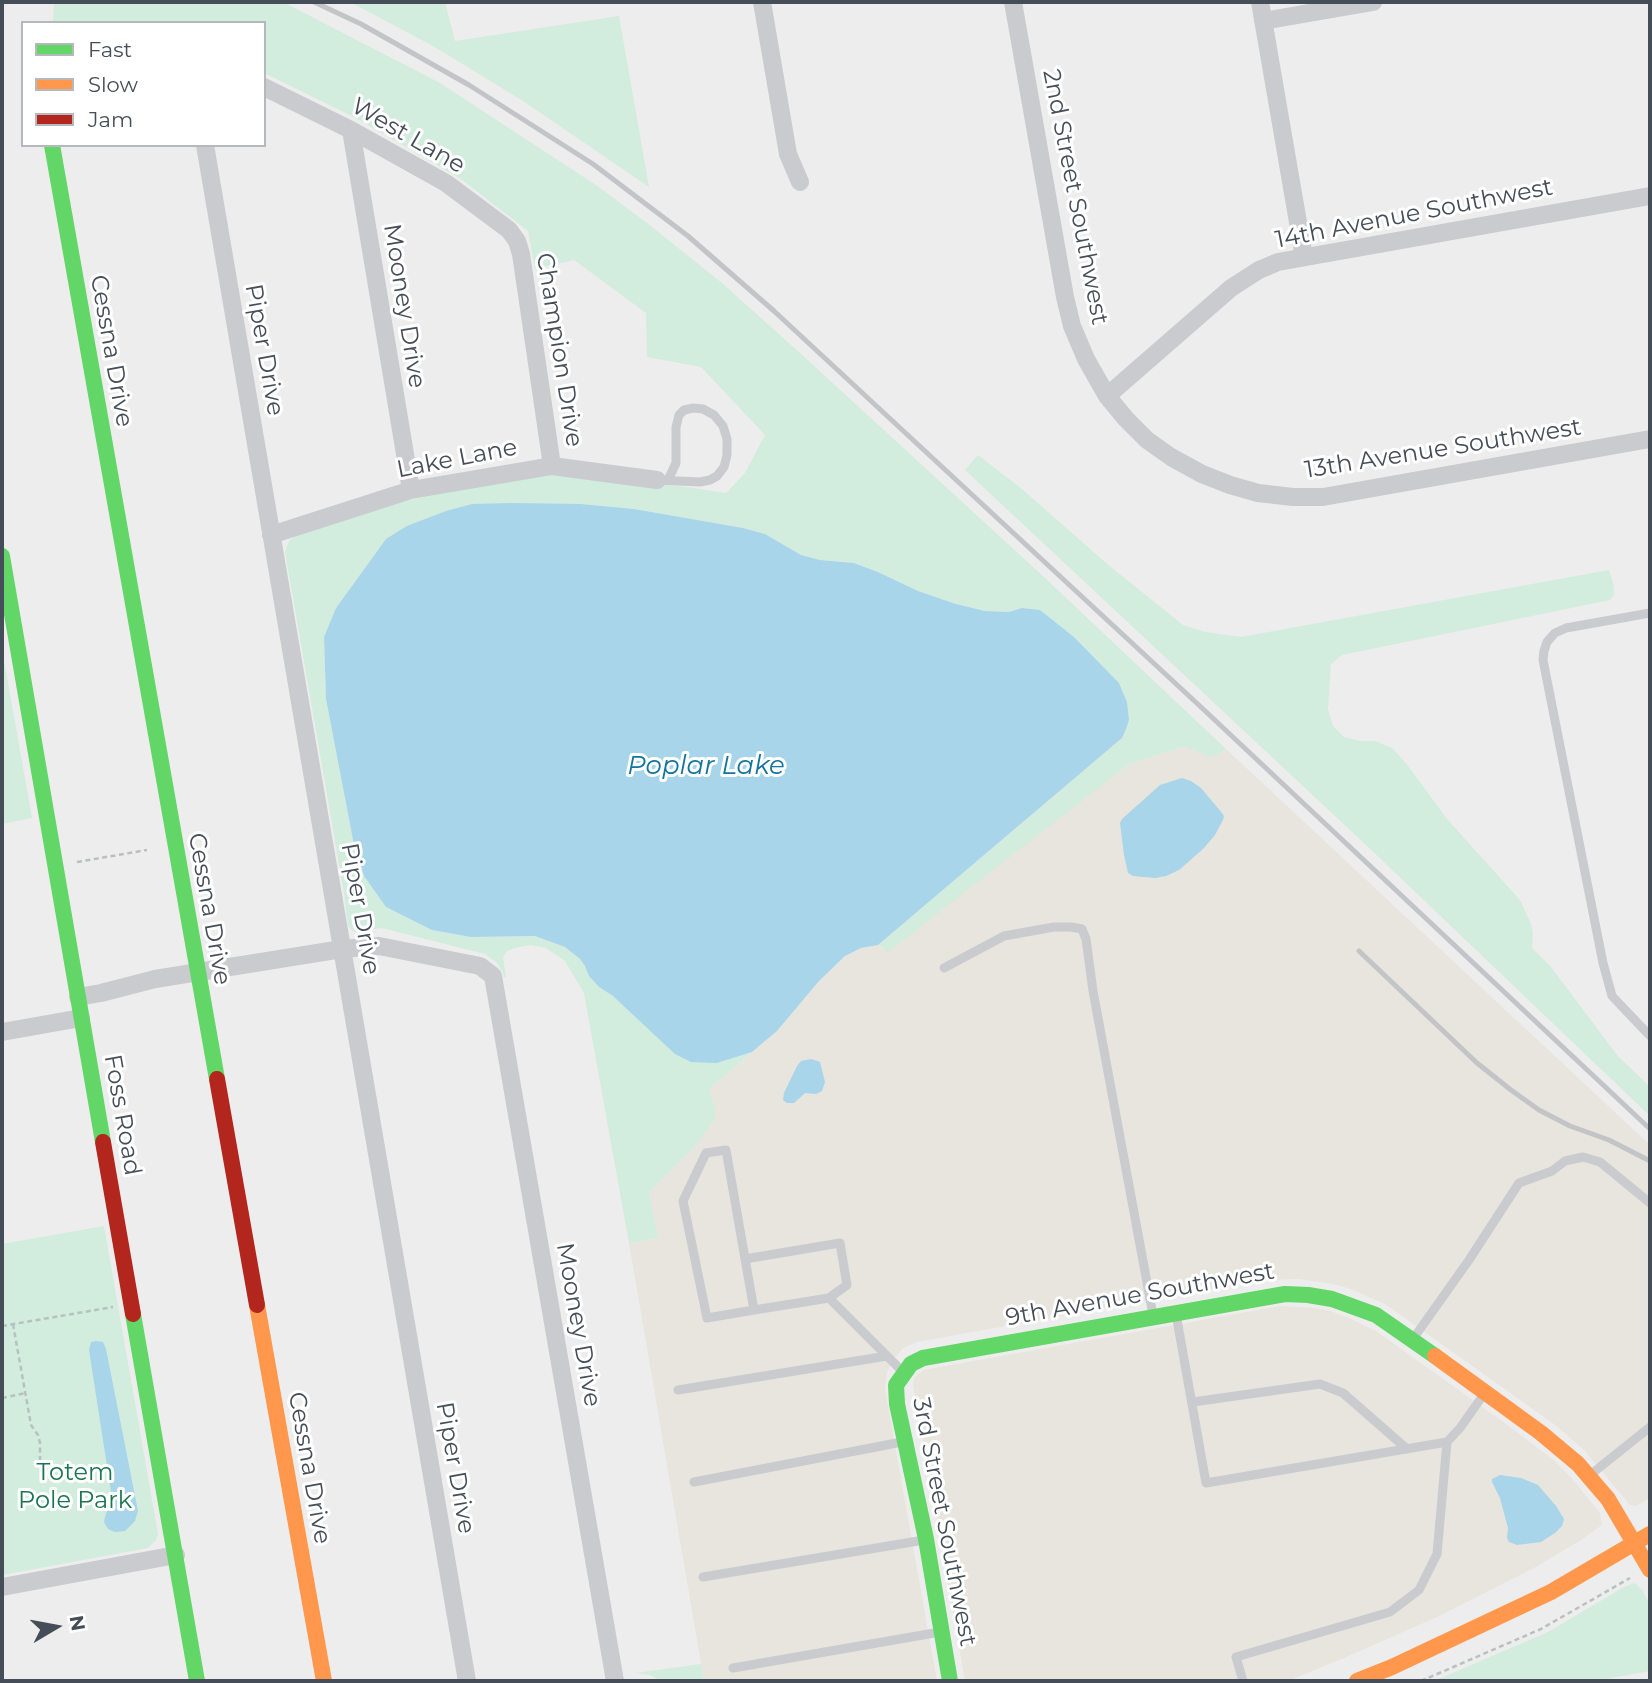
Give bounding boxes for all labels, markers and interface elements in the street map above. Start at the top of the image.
legend [21,21,266,147]
text: Fast [88,37,132,62]
street label: 2nd Street Southwest [1036,67,1114,327]
text: Slow [88,72,138,97]
street label: West Lane [346,92,470,180]
text: Jam [88,107,133,132]
street label: 14th Avenue Southwest [1273,173,1555,255]
street label: Mooney Drive [377,222,431,390]
street label: Champion Drive [529,251,589,449]
street label: Cessna Drive [83,273,139,429]
street label: Piper Drive [238,282,290,418]
street label: 13th Avenue Southwest [1303,413,1583,485]
street label: Lake Lane [394,433,520,485]
water label: Poplar Lake [627,750,785,782]
street label: Cessna Drive [181,831,237,987]
street label: Piper Drive [334,841,386,977]
street label: Foss Road [97,1052,147,1178]
street label: Mooney Drive [549,1241,607,1409]
street label: 9th Avenue Southwest [1003,1257,1277,1333]
street label: Cessna Drive [281,1390,337,1546]
street label: 3rd Street Southwest [906,1395,982,1649]
street label: Piper Drive [429,1400,481,1536]
park label: Totem Pole Park [18,1459,132,1515]
north arrow [21,1592,91,1662]
text: N [65,1614,90,1633]

